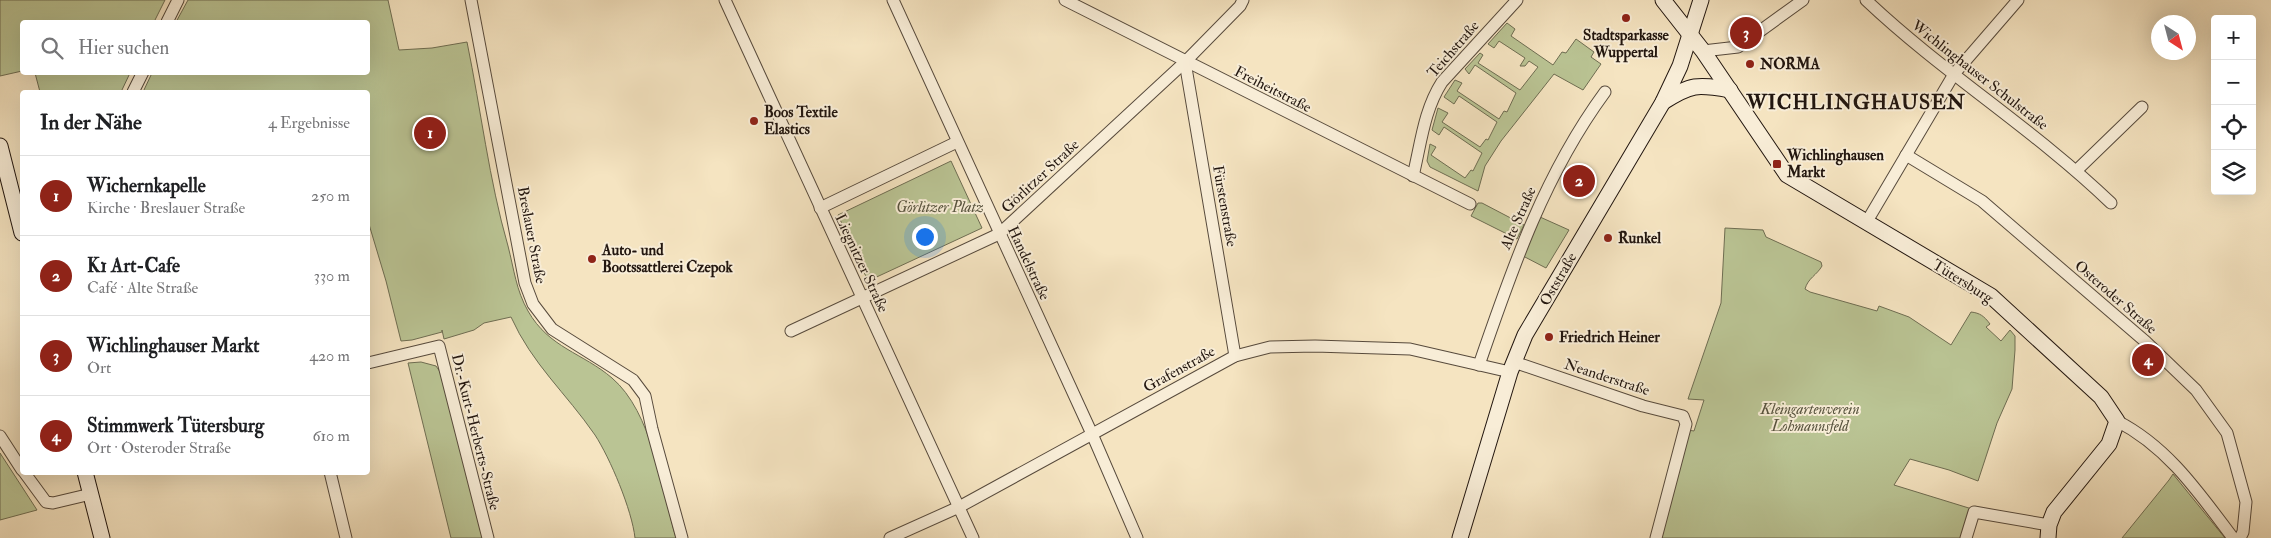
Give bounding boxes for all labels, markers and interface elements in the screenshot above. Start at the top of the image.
marker: Stadtsparkasse Wuppertal [1620,12,1632,24]
pin: 3 [1730,14,1762,52]
north arrow [2151,15,2196,60]
map controls [2211,15,2256,195]
button: + [2211,15,2256,60]
street label: Wichlinghauser Schulstraße [1907,16,2052,135]
street label: Teichstraße [1423,17,1483,82]
search box [20,20,370,75]
place label: Stadtsparkasse Wuppertal [1583,26,1670,63]
icon: search [38,34,66,62]
text: Hier suchen [78,36,169,60]
place label: NORMA [1759,55,1821,74]
marker: NORMA [1744,58,1756,70]
button: − [2211,60,2256,105]
street label: Freiheitstraße [1231,62,1314,117]
district label: WICHLINGHAUSEN [1745,90,1966,115]
place label: Boos Textile Elastics [764,103,838,139]
button: locate [2211,105,2256,150]
text: In der Nähe [40,109,142,136]
text: 4 Ergebnisse [268,113,350,133]
pin: 1 [414,114,446,152]
marker: Boos Textile Elastics [748,115,760,127]
street label: Görlitzer Straße [997,135,1083,217]
place label: Wichlinghausen Markt [1786,146,1884,182]
button: layers [2211,150,2256,195]
marker: Wichlinghausen Markt [1771,158,1783,170]
pin: 2 [1563,162,1595,200]
street label: Fürstenstraße [1208,164,1241,248]
text: Wichernkapelle [87,174,206,198]
street label: Alte Straße [1496,184,1541,254]
street label: Breslauer Straße [513,185,550,285]
text: 1 [53,186,59,206]
text: 250 m [311,186,350,206]
text: Kirche · Breslauer Straße [87,198,245,218]
park label: Görlitzer Platz [896,198,984,217]
street label: Liegnitzer Straße [830,211,893,316]
street label: Handelstraße [1003,223,1054,303]
your location [912,224,938,250]
place label: Runkel [1618,229,1661,248]
marker: Runkel [1602,232,1614,244]
place label: Auto- und Bootssattlerei Czepok [601,241,734,278]
street label: Oststraße [1536,249,1581,309]
marker: Auto- und Bootssattlerei Czepok [586,253,598,265]
text: K1 Art-Cafe [87,254,180,278]
street label: Tütersburg [1929,255,1997,308]
street label: Osteroder Straße [2071,256,2161,338]
text: 2 [52,266,60,286]
text: 330 m [314,266,350,286]
text: Café · Alte Straße [87,278,198,298]
place label: Friedrich Heiner [1559,328,1660,347]
marker: Friedrich Heiner [1543,331,1555,343]
text: Wichlinghauser Markt [87,334,259,358]
pin: 4 [2132,341,2164,379]
street label: Grafenstraße [1140,342,1219,397]
text: 3 [53,346,59,366]
text: 420 m [309,346,350,366]
street label: Dr.-Kurt-Herberts-Straße [447,352,504,512]
street label: Neanderstraße [1562,355,1652,400]
text: Ort [87,358,111,378]
park label: Kleingartenverein Lohmannsfeld [1759,400,1860,436]
text: Stimmwerk Tütersburg [87,414,264,438]
text: 4 [52,426,60,446]
text: 610 m [312,426,350,446]
text: Ort · Osteroder Straße [87,438,231,458]

